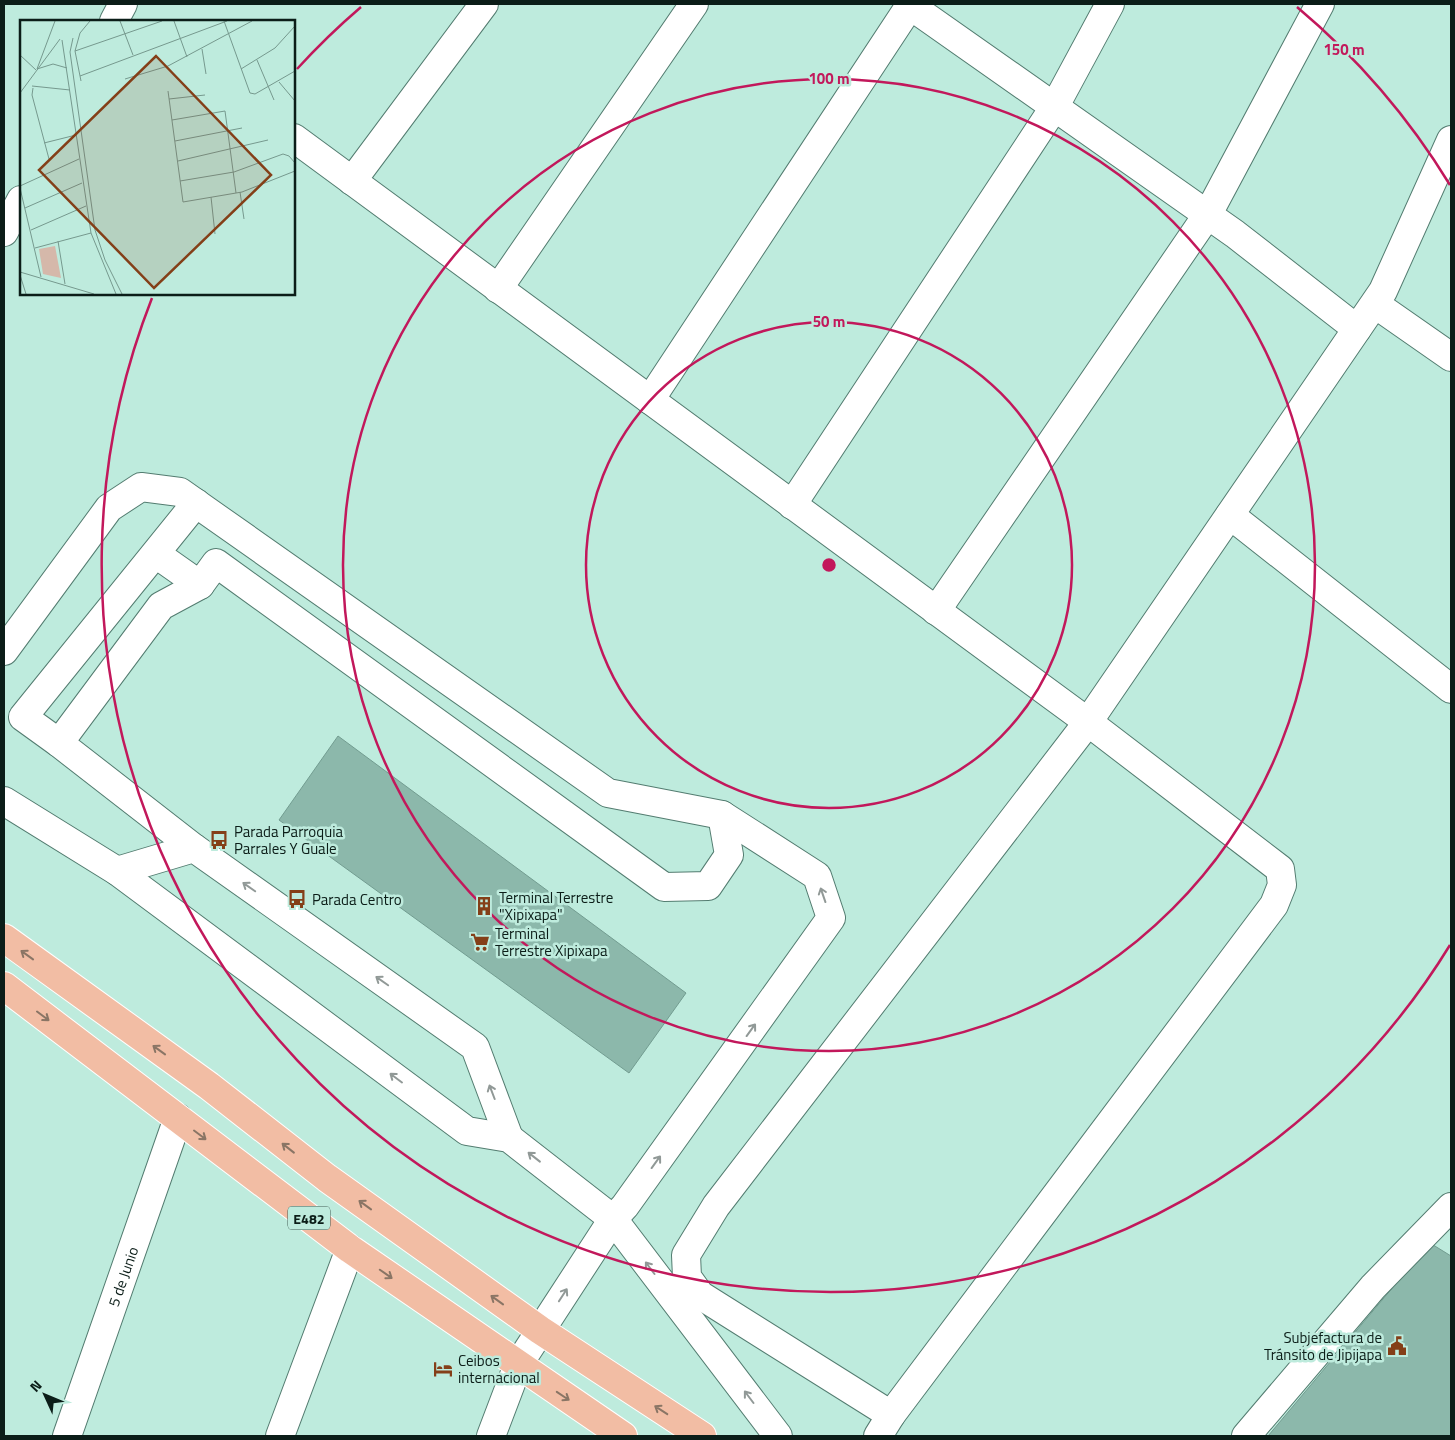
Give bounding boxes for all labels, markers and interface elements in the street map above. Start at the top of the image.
inset map [20,20,295,295]
text: 150 m [1323,38,1365,61]
text: 100 m [808,67,850,90]
text: 50 m [813,310,845,333]
centre of rings [820,556,838,574]
place label: Parada Parroquia Parrales Y Guale [234,820,343,860]
bus stop icon: Parada Parroquia Parrales Y Guale [208,829,230,851]
one-way arrow [242,882,256,892]
place label: Terminal Terrestre "Xipixapa" [499,886,613,926]
bus stop icon: Parada Centro [286,888,308,910]
place label: Parada Centro [312,888,402,911]
one-way arrow [818,888,827,903]
building icon: Terminal Terrestre "Xipixapa" [473,895,495,917]
place label: Terminal Terrestre Xipixapa [495,922,608,962]
supermarket icon: Terminal Terrestre Xipixapa [469,931,491,953]
one-way arrow [20,950,34,960]
one-way arrow [375,976,389,986]
one-way arrow [36,1010,49,1021]
one-way arrow [746,1023,756,1037]
one-way arrow [152,1045,166,1055]
one-way arrow [389,1073,403,1083]
one-way arrow [487,1085,496,1100]
one-way arrow [193,1130,207,1140]
one-way arrow [281,1143,295,1153]
one-way arrow [528,1151,541,1162]
one-way arrow [651,1156,662,1169]
one-way arrow [358,1200,372,1210]
road number: E482 [288,1206,330,1230]
street label: 5 de Junio [102,1243,144,1310]
one-way arrow [645,1262,656,1275]
one-way arrow [379,1269,393,1279]
one-way arrow [558,1288,568,1302]
one-way arrow [490,1295,504,1305]
place label: Subjefactura de Tránsito de Jipijapa [1264,1326,1382,1366]
public building icon: Subjefactura de Tránsito de Jipijapa [1386,1335,1408,1357]
place label: Ceibos internacional [458,1349,540,1389]
hotel icon: Ceibos internacional [432,1358,454,1380]
north arrow [20,1370,70,1420]
text: N [24,1375,46,1396]
one-way arrow [556,1391,570,1401]
one-way arrow [743,1391,754,1404]
one-way arrow [654,1404,668,1415]

